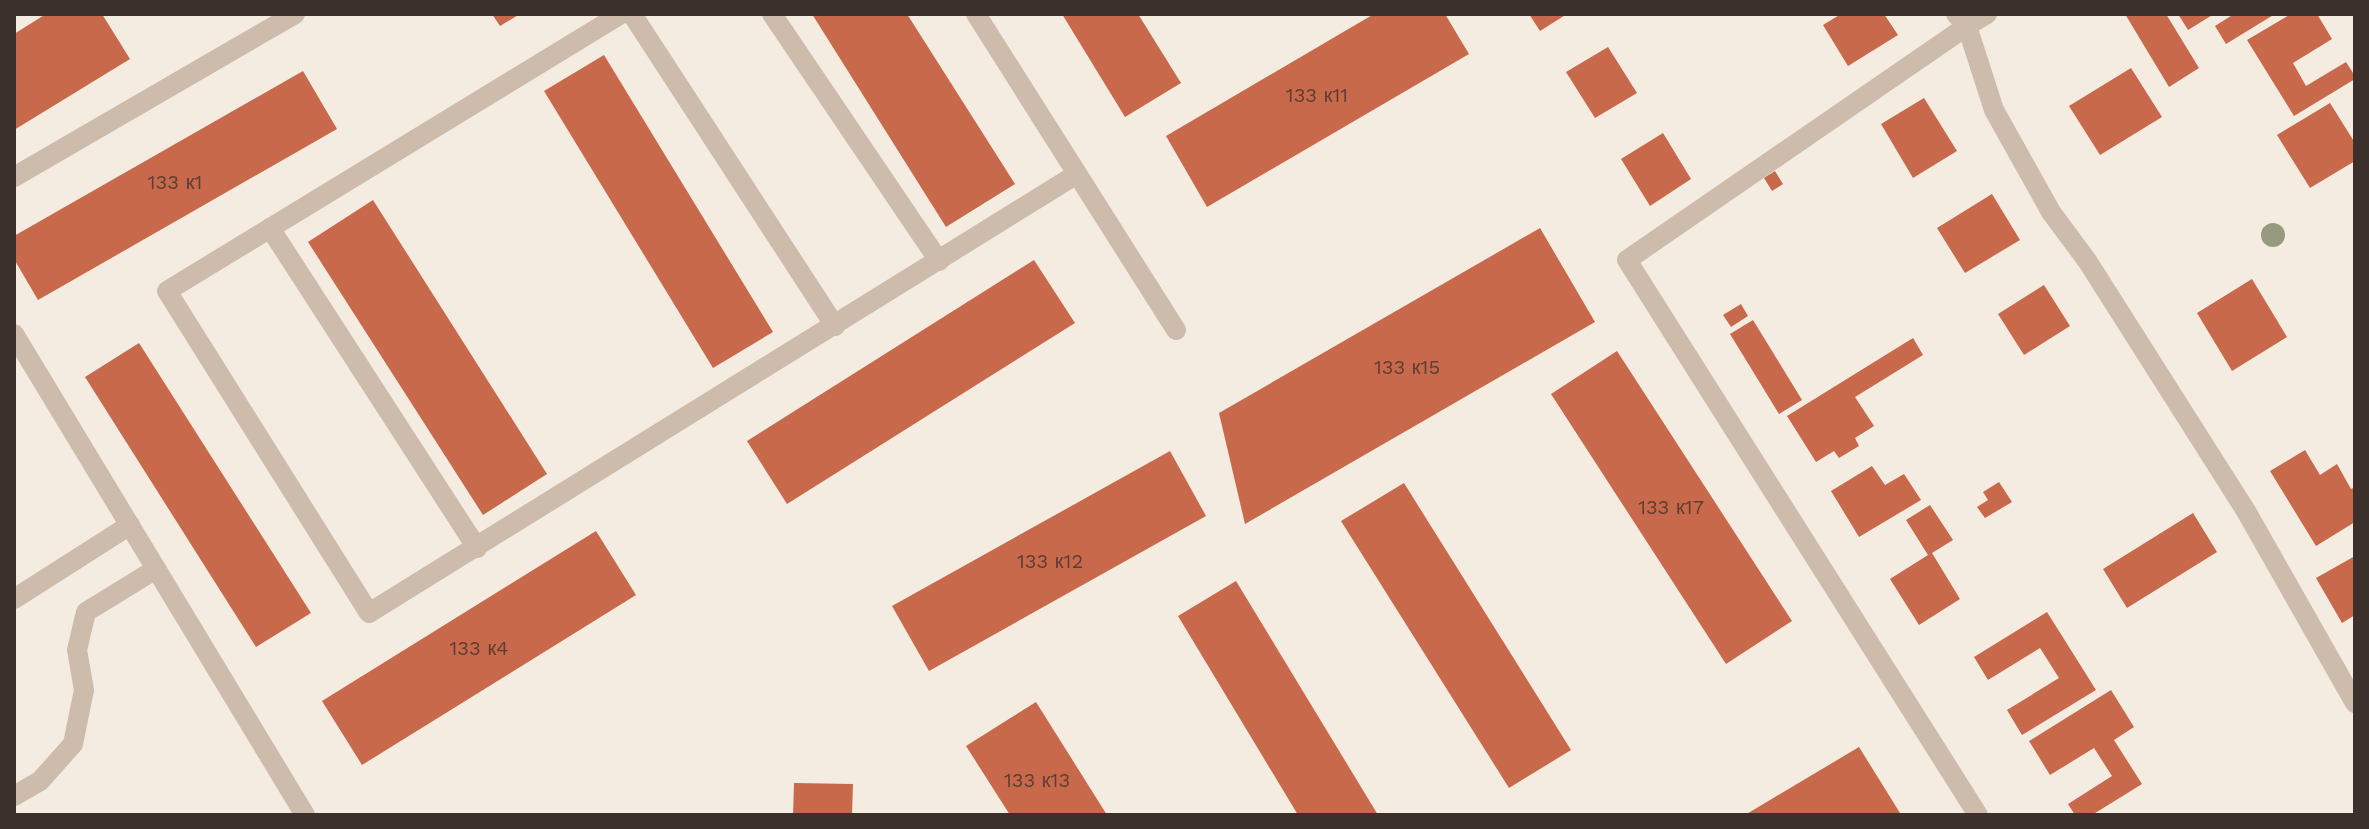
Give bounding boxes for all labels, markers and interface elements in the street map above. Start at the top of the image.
house number: 133 к11 [1286,83,1348,107]
house number: 133 к1 [148,170,202,194]
house number: 133 к15 [1374,355,1440,379]
house number: 133 к17 [1638,495,1704,519]
house number: 133 к12 [1017,549,1083,573]
house number: 133 к4 [450,636,508,660]
house number: 133 к13 [1004,768,1070,792]

